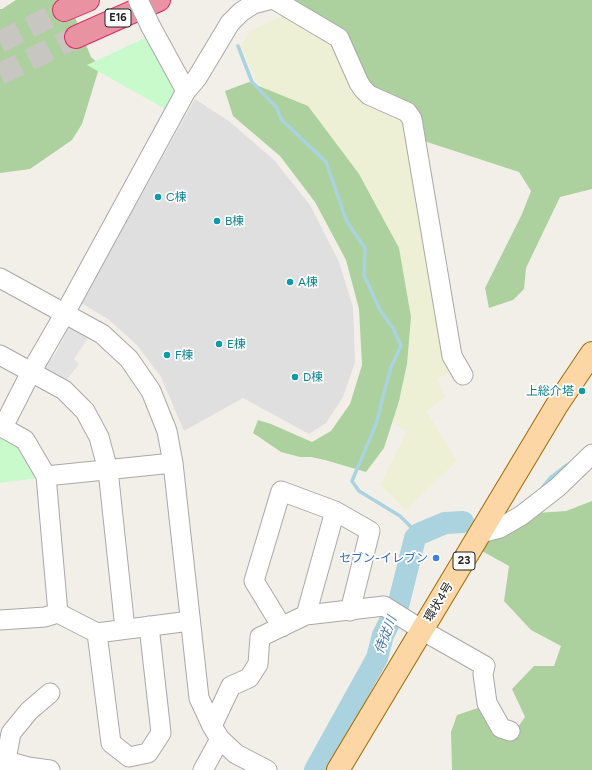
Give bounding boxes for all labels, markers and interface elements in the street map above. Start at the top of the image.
road number: E16 [105,9,131,27]
place label: C棟 [166,190,187,204]
marker: C棟 [153,192,163,202]
place label: B棟 [225,214,244,228]
marker: B棟 [212,216,222,226]
place label: A棟 [298,275,318,289]
marker: A棟 [285,277,295,287]
place label: E棟 [227,337,246,351]
marker: E棟 [214,339,224,349]
place label: F棟 [175,348,194,362]
marker: F棟 [162,350,172,360]
place label: D棟 [303,370,323,384]
marker: D棟 [290,372,300,382]
place label: 上総介塔 [526,384,574,398]
marker: 上総介塔 [577,386,587,396]
place label: セブン-イレブン [339,551,428,565]
road number: 23 [453,552,475,570]
marker: セブン-イレブン [431,553,441,563]
street label: 環状4号 [422,580,456,624]
water label: 侍従川 [372,614,400,656]

